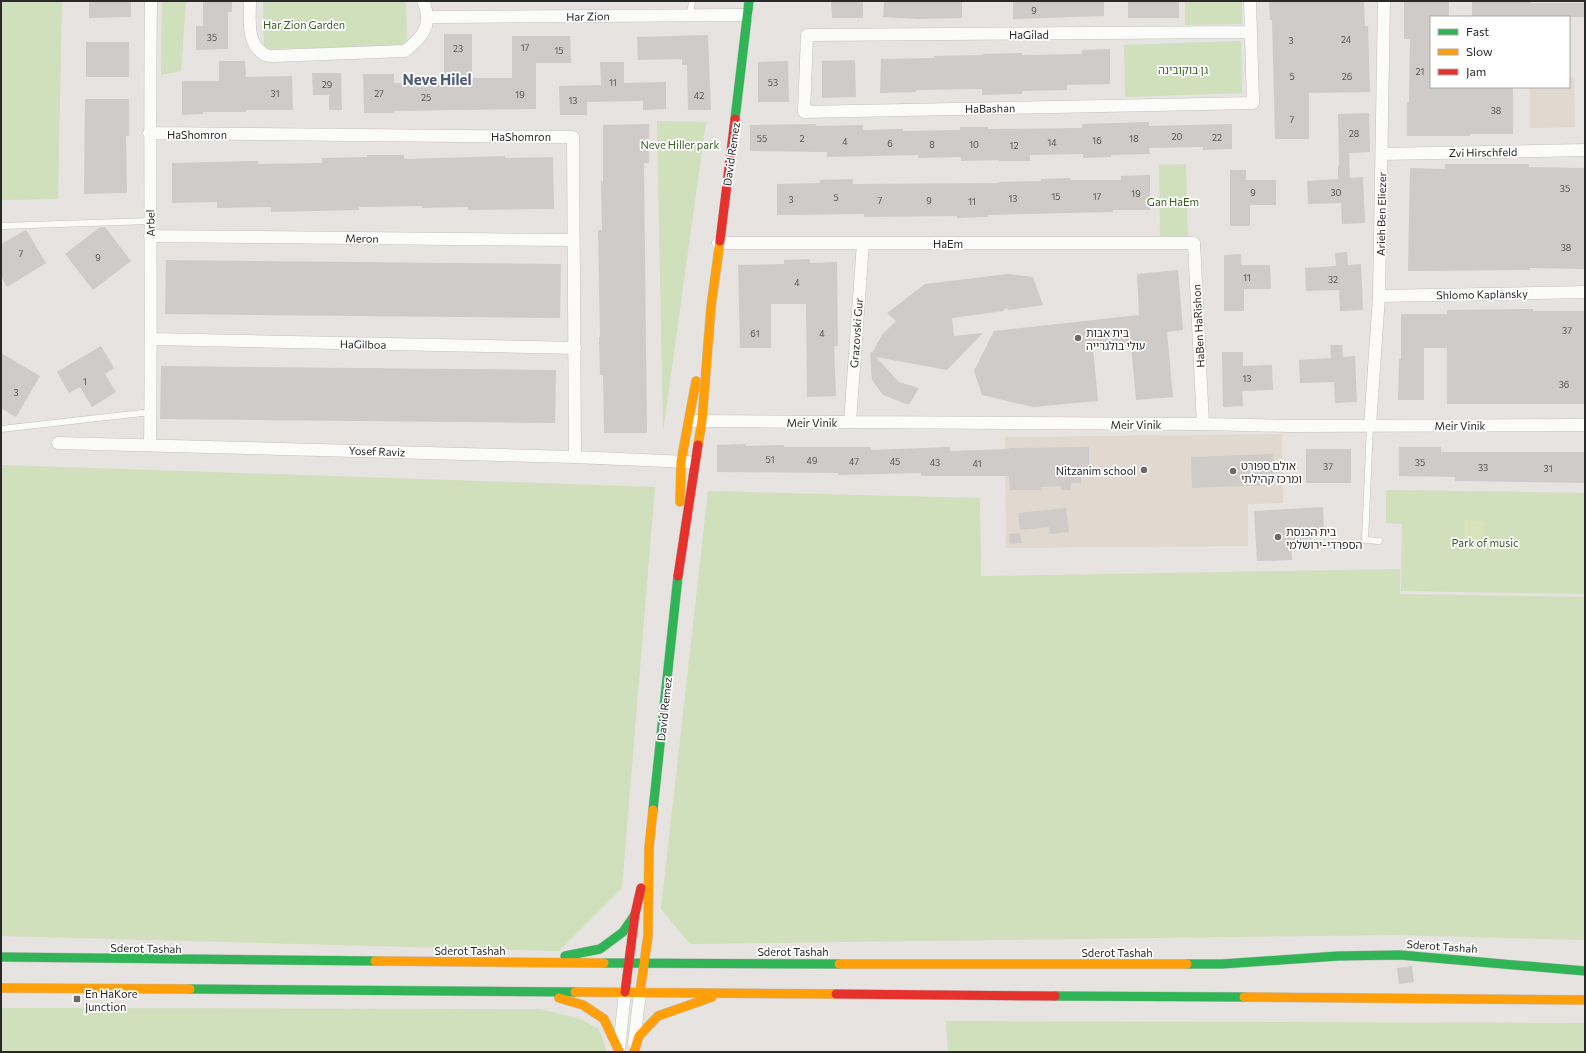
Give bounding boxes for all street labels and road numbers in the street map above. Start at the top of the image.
street label: Har Zion [566,9,610,23]
street label: HaGilad [1009,28,1049,41]
street label: HaBashan [965,101,1015,115]
street label: David Remez [720,121,742,187]
street label: HaShomron [167,128,227,141]
street label: HaShomron [491,130,551,143]
street label: Zvi Hirschfeld [1449,145,1517,159]
street label: Arieh Ben Eliezer [1374,171,1388,256]
street label: Arbel [143,209,157,237]
street label: Meron [345,231,379,245]
street label: HaEm [933,237,963,250]
street label: HaBen HaRishon [1189,284,1207,368]
street label: Shlomo Kaplansky [1436,287,1528,301]
street label: Grazovski Gur [847,297,865,368]
street label: HaGilboa [340,337,386,351]
street label: Meir Vinik [786,416,838,429]
street label: Meir Vinik [1110,418,1162,431]
street label: Meir Vinik [1434,419,1486,432]
street label: Yosef Raviz [348,444,406,459]
street label: David Remez [654,676,674,742]
street label: Sderot Tashah [1406,937,1478,955]
street label: Sderot Tashah [110,941,182,955]
street label: Sderot Tashah [434,944,506,957]
street label: Sderot Tashah [757,945,829,958]
street label: Sderot Tashah [1081,946,1153,959]

